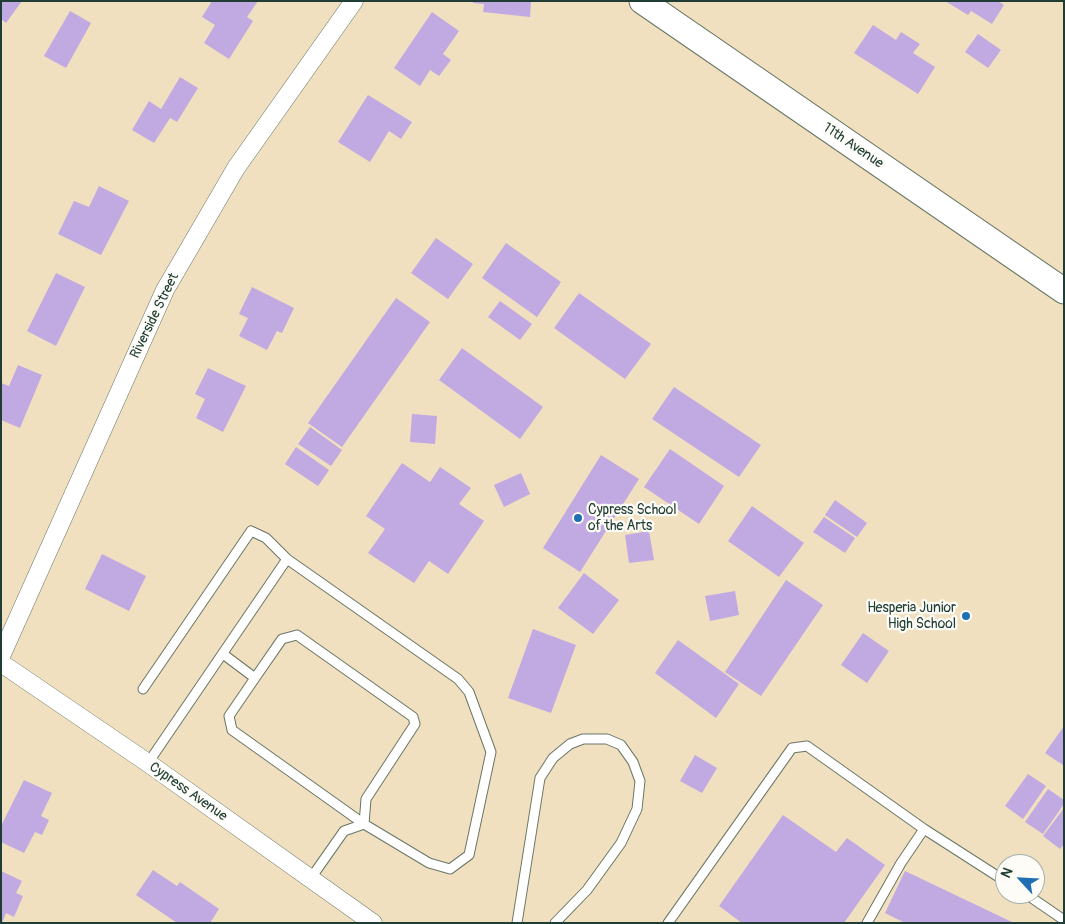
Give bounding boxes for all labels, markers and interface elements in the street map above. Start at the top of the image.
street label: 11th Avenue [820,120,886,172]
street label: Riverside Street [127,271,183,361]
place label: Cypress School of the Arts [588,502,677,534]
marker: Cypress School of the Arts [572,512,584,524]
place label: Hesperia Junior High School [867,600,956,632]
marker: Hesperia Junior High School [960,610,972,622]
street label: Cypress Avenue [146,759,230,825]
north arrow [995,854,1045,904]
text: N [997,865,1017,881]

